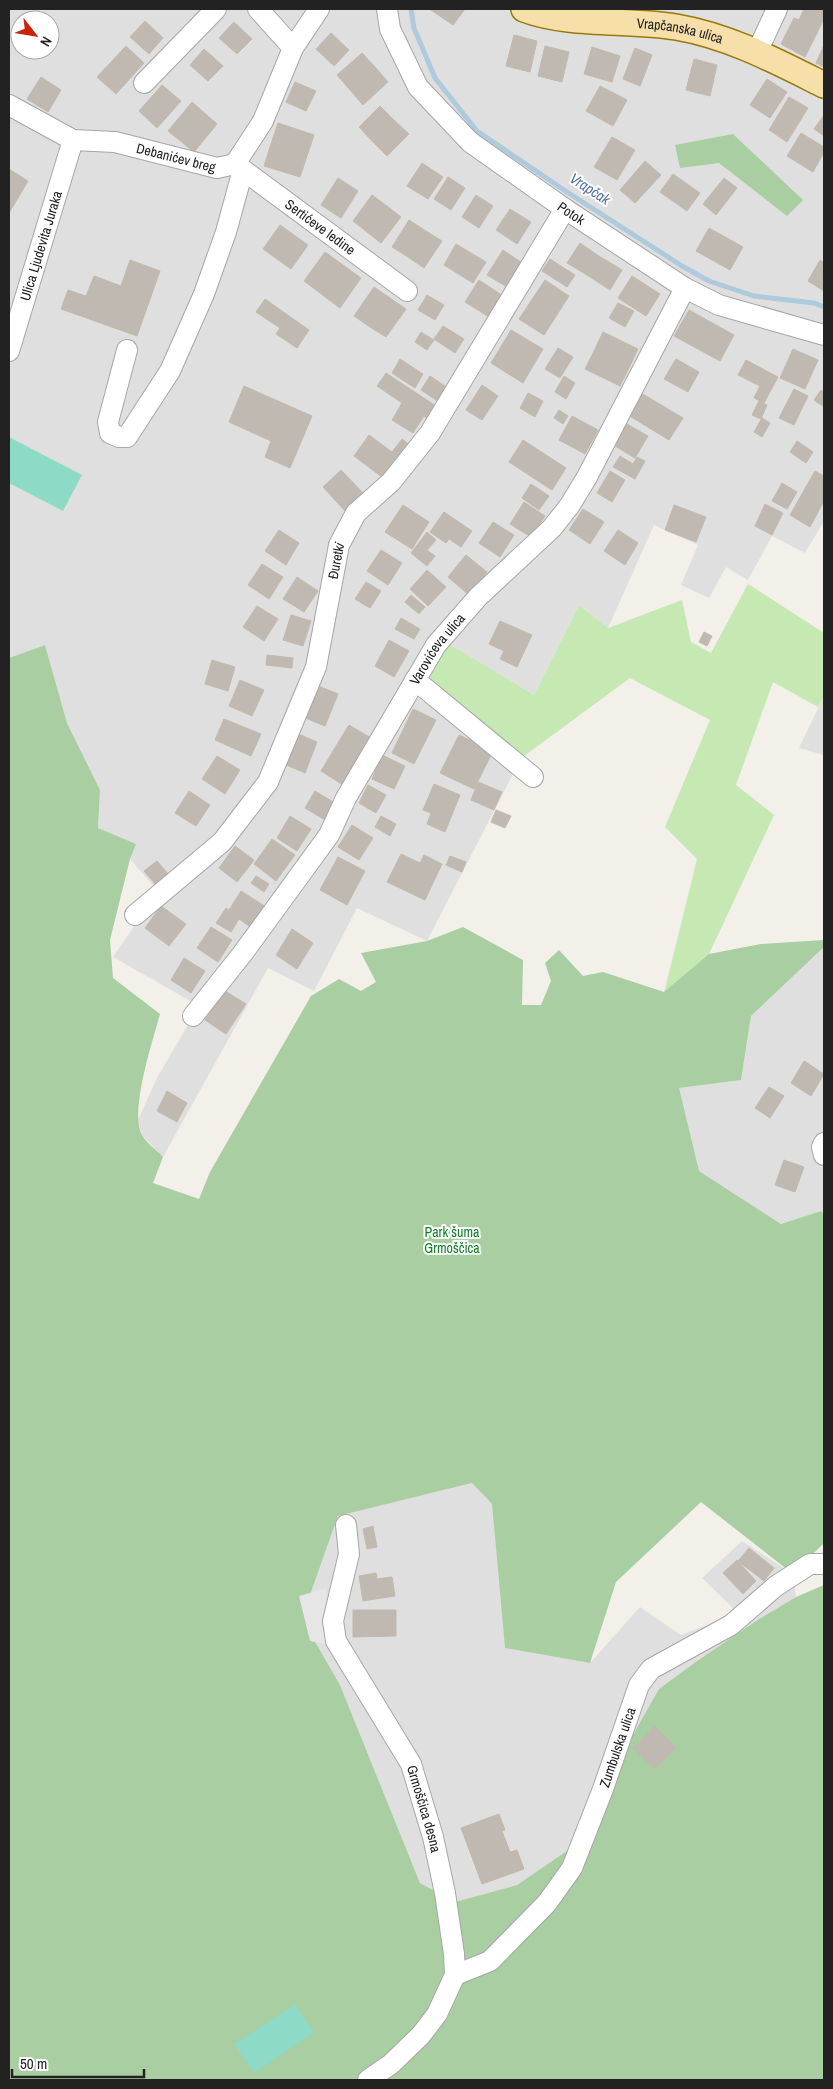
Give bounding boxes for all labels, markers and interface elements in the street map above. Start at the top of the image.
north arrow [10,10,60,60]
street label: Vrapčanska ulica [636,14,726,48]
text: N [36,34,56,50]
street label: Debanićev breg [135,139,218,176]
water label: Vrapčak [566,168,615,210]
street label: Ulica Ljudevita Juraka [16,188,66,303]
street label: Sertićeve ledine [281,195,359,259]
street label: Potok [554,197,589,229]
street label: Đuretki [324,538,348,581]
street label: Varovićeva ulica [406,609,469,688]
park label: Park šuma Grmoščica [424,1223,480,1257]
street label: Zumbulska ulica [595,1704,640,1790]
street label: Grmoščica desna [403,1763,445,1855]
scale bar [12,2046,145,2078]
text: 50 m [20,2053,47,2074]

